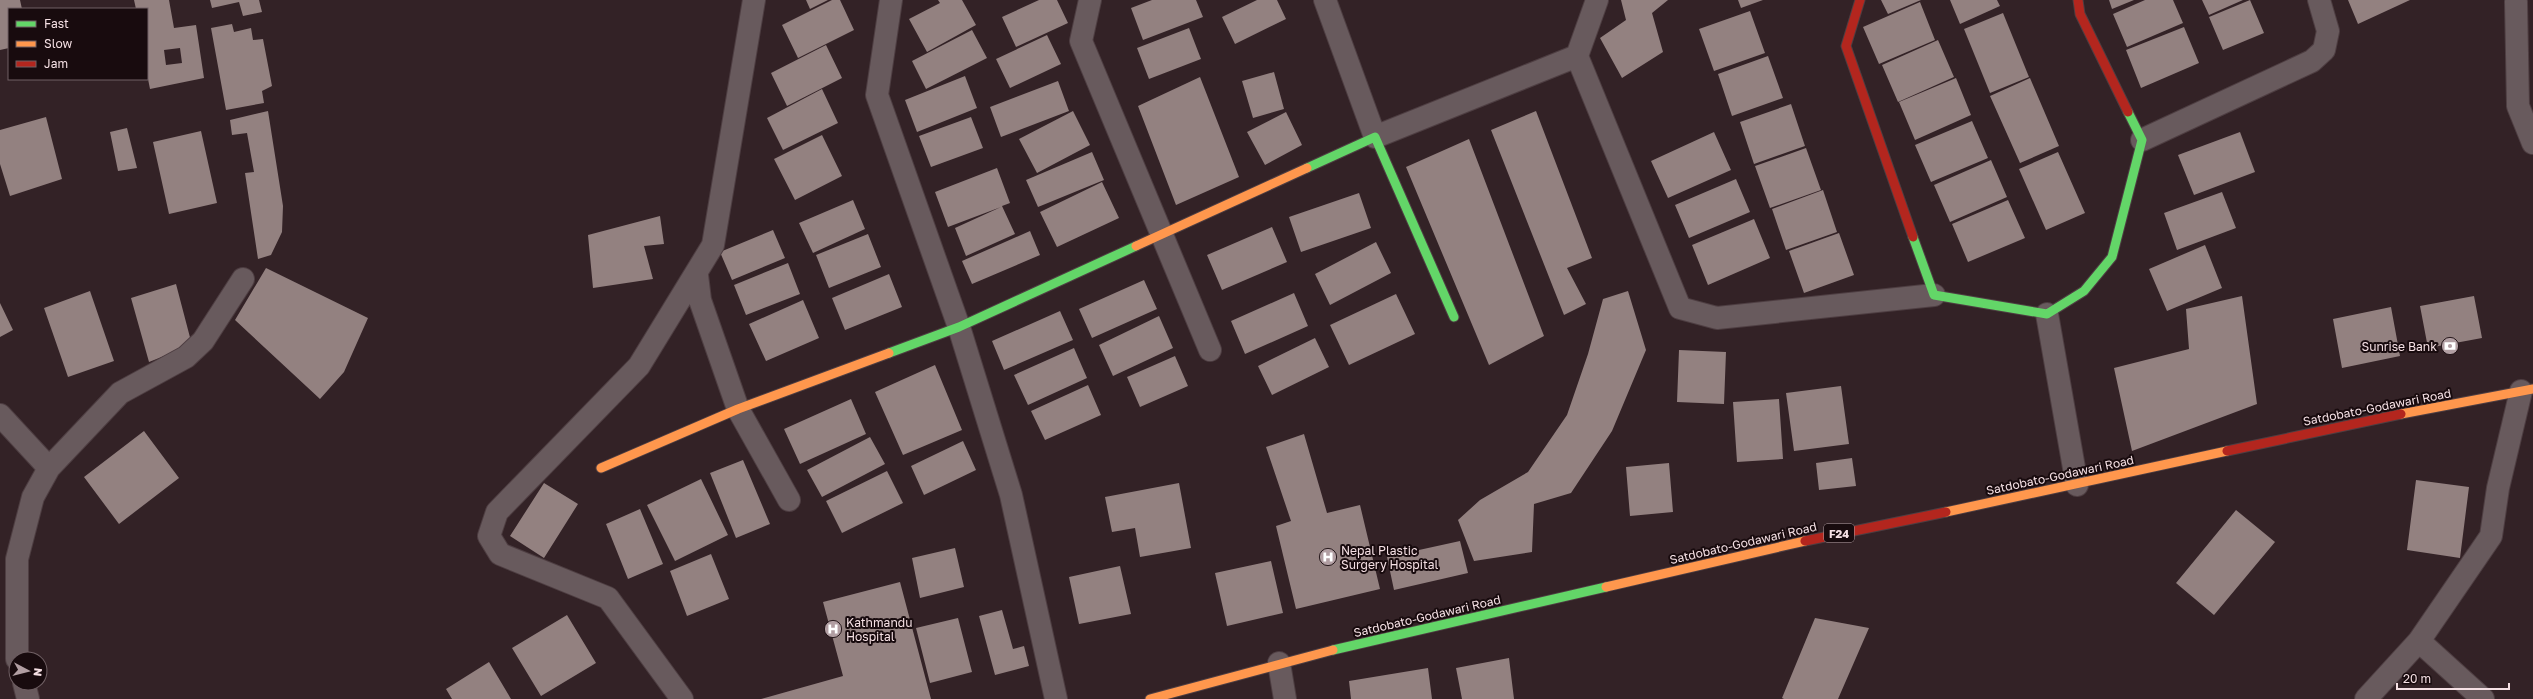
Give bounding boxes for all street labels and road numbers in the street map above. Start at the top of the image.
street label: Satdobato-Godawari Road [2302,385,2452,429]
street label: Satdobato-Godawari Road [1985,452,2135,498]
street label: Satdobato-Godawari Road [1668,519,1818,567]
road number: F24 [1824,524,1854,542]
street label: Satdobato-Godawari Road [1352,592,1502,640]

